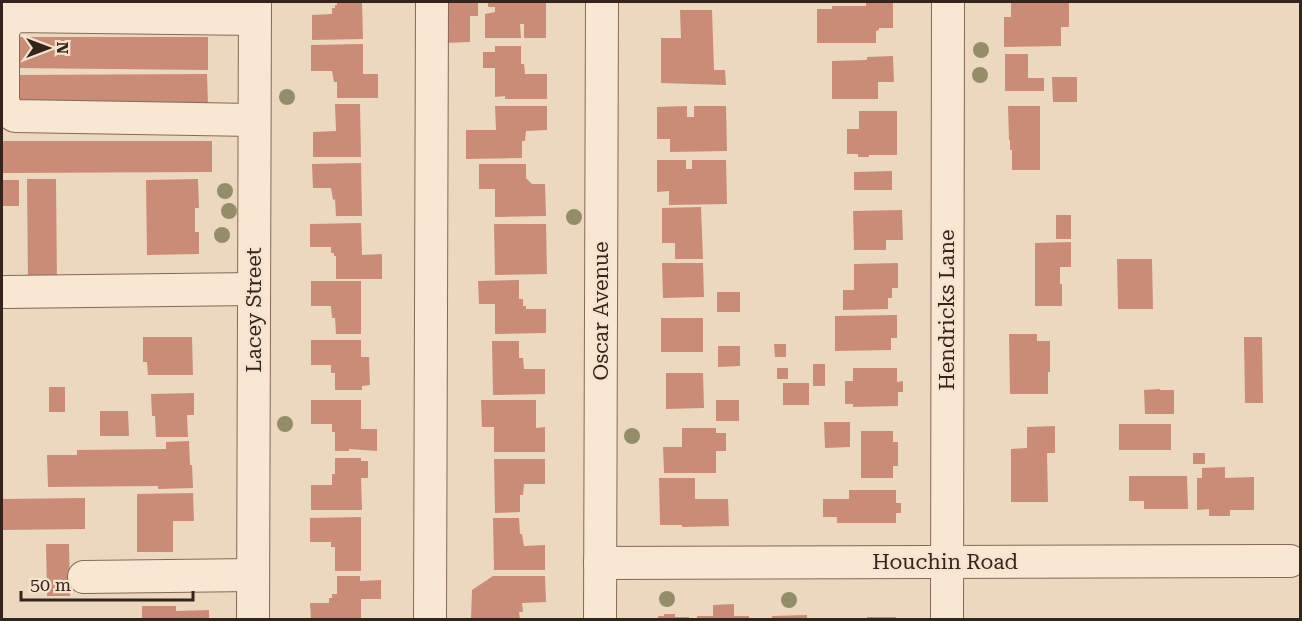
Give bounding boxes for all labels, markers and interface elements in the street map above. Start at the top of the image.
north arrow [18,18,78,78]
text: N [53,42,72,54]
street label: Hendricks Lane [935,230,959,390]
street label: Oscar Avenue [589,242,613,380]
street label: Lacey Street [242,247,266,373]
street label: Houchin Road [872,550,1018,574]
scale bar [21,564,194,602]
text: 50 m [30,574,71,595]

